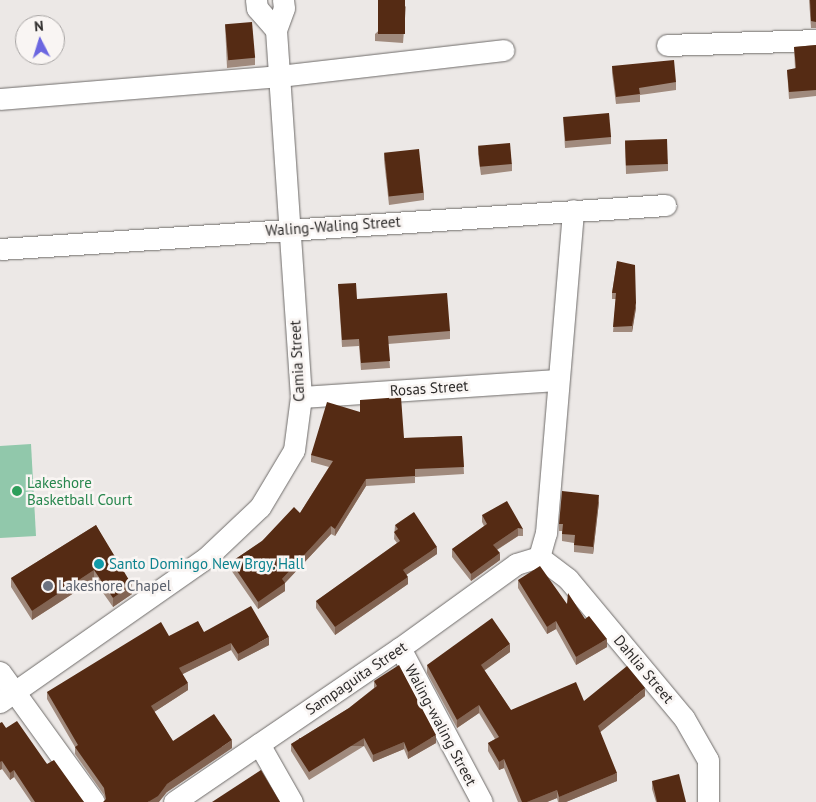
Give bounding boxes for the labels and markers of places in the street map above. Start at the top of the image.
place label: Lakeshore Basketball Court [27,473,132,508]
marker: Lakeshore Basketball Court [11,485,23,497]
place label: Santo Domingo New Brgy. Hall [109,555,306,573]
marker: Santo Domingo New Brgy. Hall [93,558,105,570]
place label: Lakeshore Chapel [58,577,171,595]
marker: Lakeshore Chapel [42,580,54,592]

